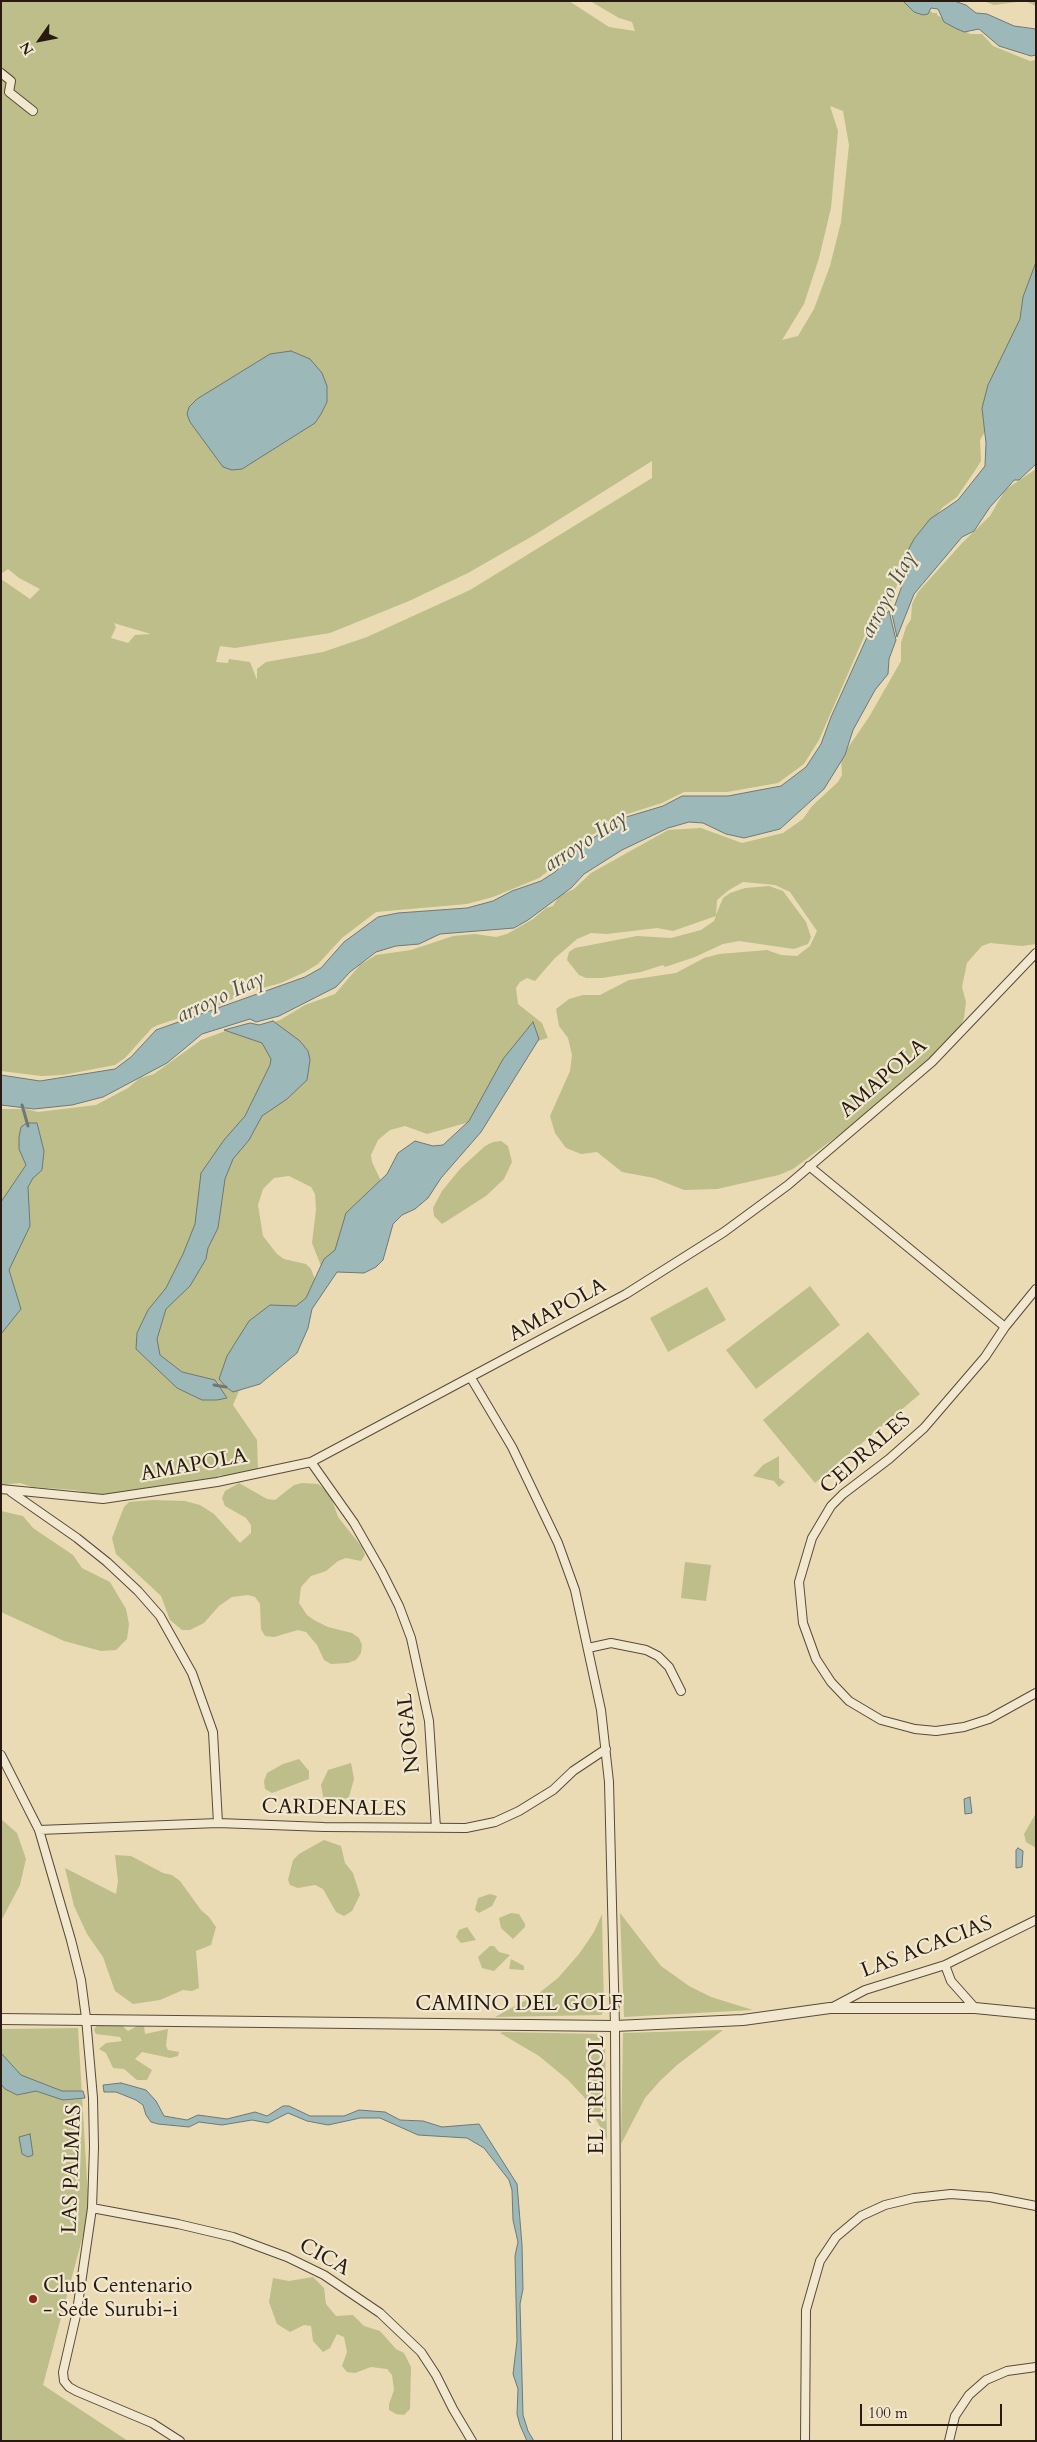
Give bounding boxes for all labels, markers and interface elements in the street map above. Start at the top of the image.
north arrow [15,15,65,65]
text: N [16,38,38,59]
water label: arroyo Itay [855,547,923,643]
water label: arroyo Itay [539,805,633,879]
water label: arroyo Itay [173,966,269,1030]
street label: AMAPOLA [835,1034,933,1124]
street label: AMAPOLA [505,1274,611,1348]
street label: CEDRALES [816,1408,916,1500]
street label: AMAPOLA [139,1444,249,1488]
street label: NOGAL [393,1692,427,1774]
street label: CARDENALES [261,1795,407,1823]
street label: LAS ACACIAS [858,1911,996,1985]
street label: CAMINO DEL GOLF [415,1992,623,2018]
street label: EL TREBOL [585,2035,611,2155]
street label: LAS PALMAS [58,2104,88,2234]
street label: CICA [294,2234,354,2282]
place label: Club Centenario - Sede Surubi-i [43,2274,192,2324]
marker: Club Centenario - Sede Surubi-i [27,2293,39,2305]
scale bar [862,2394,1004,2426]
text: 100 m [868,2403,908,2423]

